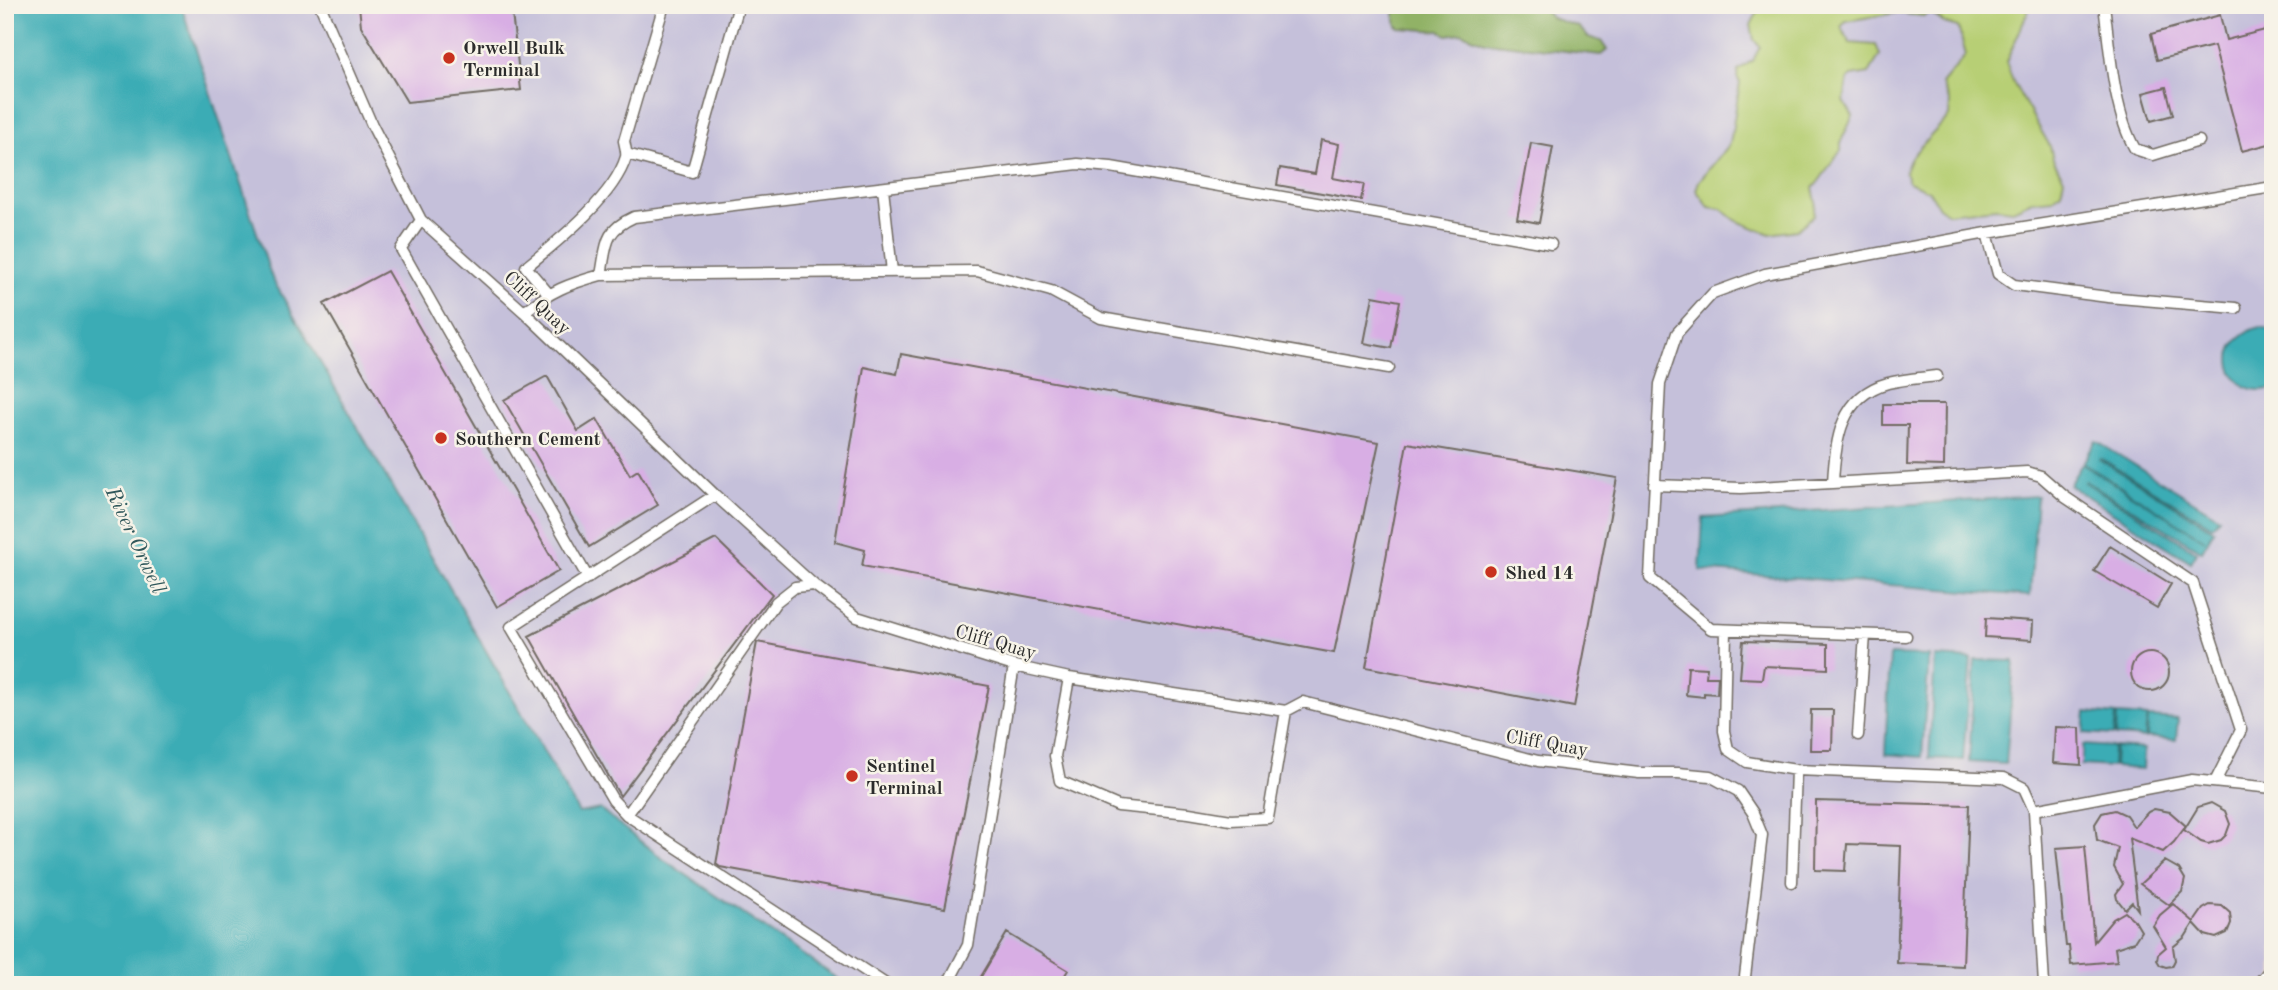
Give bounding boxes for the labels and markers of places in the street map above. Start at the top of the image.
place label: Orwell Bulk Terminal [463,40,565,81]
marker: Orwell Bulk Terminal [441,50,457,66]
marker: Southern Cement [433,430,449,446]
place label: Southern Cement [455,431,601,450]
marker: Shed 14 [1483,564,1499,580]
place label: Shed 14 [1505,565,1574,584]
place label: Sentinel Terminal [866,758,943,799]
marker: Sentinel Terminal [844,768,860,784]

